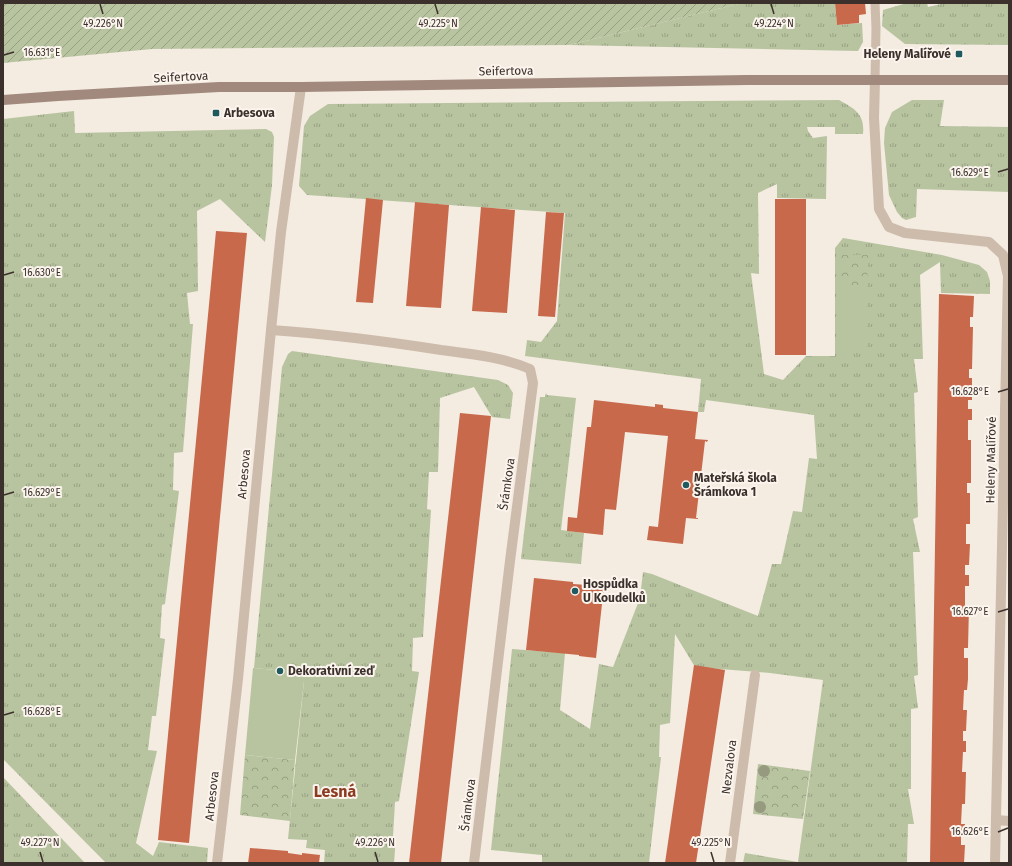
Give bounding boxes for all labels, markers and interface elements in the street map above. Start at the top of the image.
text: 49.226°N [83,18,123,30]
text: 49.225°N [418,18,458,30]
text: 49.224°N [754,18,794,30]
text: 16.631°E [24,47,60,59]
place label: Heleny Malířové [863,47,951,61]
marker: Heleny Malířové [954,49,964,59]
street label: Seifertova [478,64,534,78]
street label: Seifertova [153,69,209,85]
place label: Arbesova [223,106,275,120]
marker: Arbesova [211,108,221,118]
text: 16.629°E [951,167,989,179]
text: 16.630°E [23,267,61,279]
text: 16.628°E [951,386,989,398]
street label: Heleny Malířové [983,416,999,504]
street label: Arbesova [235,448,253,500]
street label: Šrámkova [495,457,518,511]
place label: Mateřská škola Šrámkova 1 [694,471,777,499]
marker: Mateřská škola Šrámkova 1 [681,480,691,490]
text: 16.629°E [23,487,61,499]
place label: Hospůdka U Koudelků [583,577,646,605]
marker: Hospůdka U Koudelků [570,586,580,596]
text: 16.627°E [951,606,989,618]
place label: Dekorativní zeď [288,664,375,678]
marker: Dekorativní zeď [275,666,285,676]
text: 16.628°E [23,706,61,718]
street label: Nezvalova [719,739,739,795]
street label: Arbesova [202,770,222,822]
street label: Šrámkova [457,778,478,832]
district label: Lesná [314,782,356,801]
text: 16.626°E [951,826,989,838]
text: 49.227°N [20,837,60,849]
text: 49.226°N [355,837,395,849]
text: 49.225°N [691,837,731,849]

